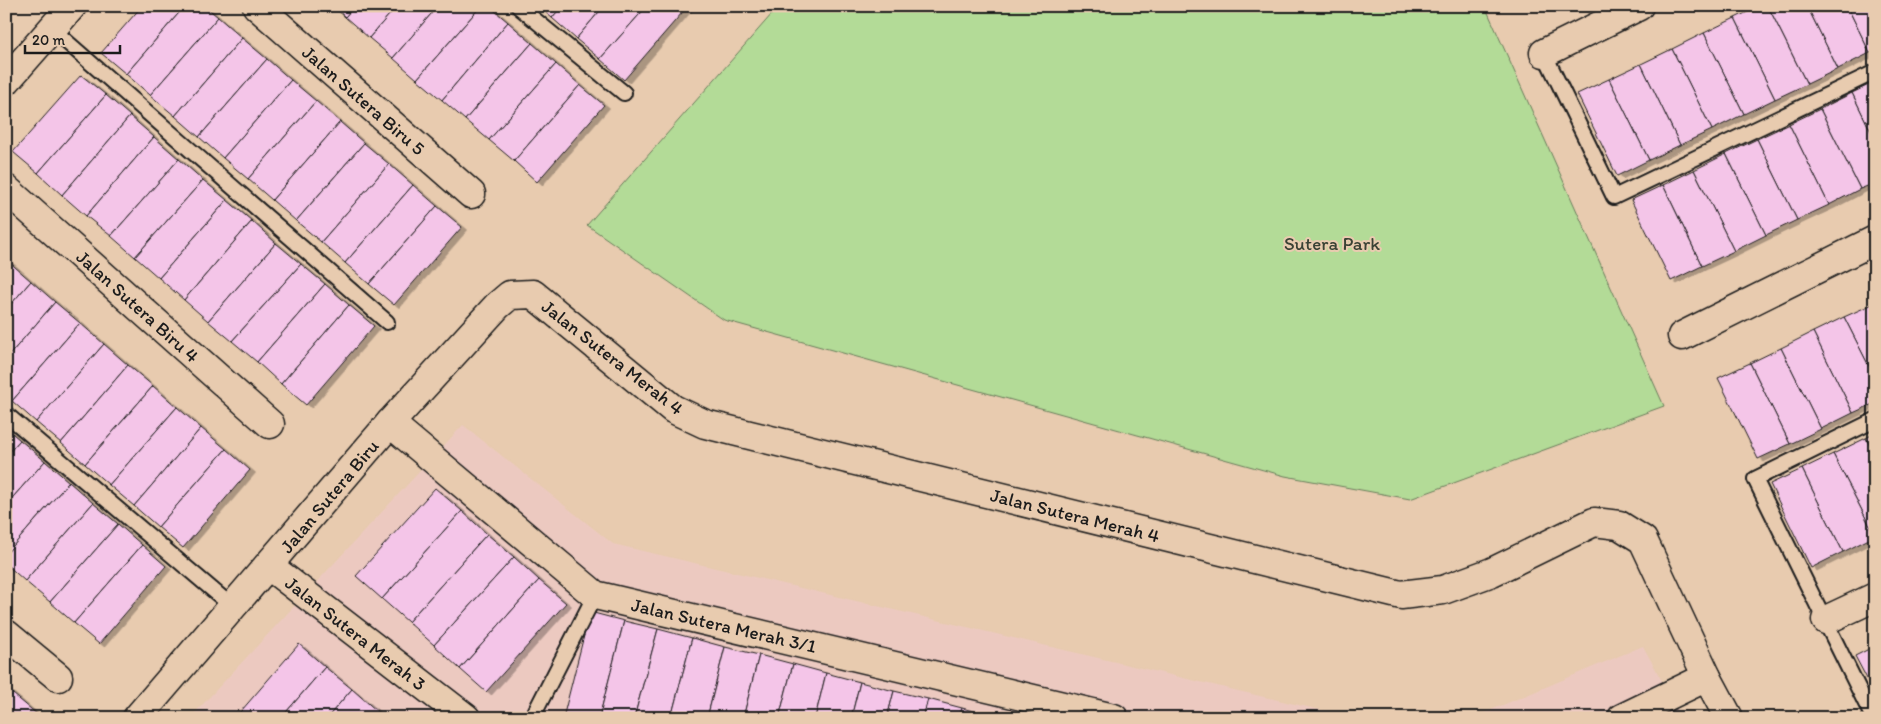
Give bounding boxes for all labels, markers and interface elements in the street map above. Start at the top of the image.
scale bar [25,22,120,54]
text: 20 m [32,31,66,49]
street label: Jalan Sutera Biru 5 [297,41,430,160]
park label: Sutera Park [1284,232,1380,255]
street label: Jalan Sutera Biru 4 [72,245,204,367]
street label: Jalan Sutera Merah 4 [537,295,688,420]
street label: Jalan Sutera Biru [275,434,384,558]
street label: Jalan Sutera Merah 4 [988,483,1162,548]
street label: Jalan Sutera Merah 3 [281,571,431,696]
street label: Jalan Sutera Merah 3/1 [629,593,819,658]

